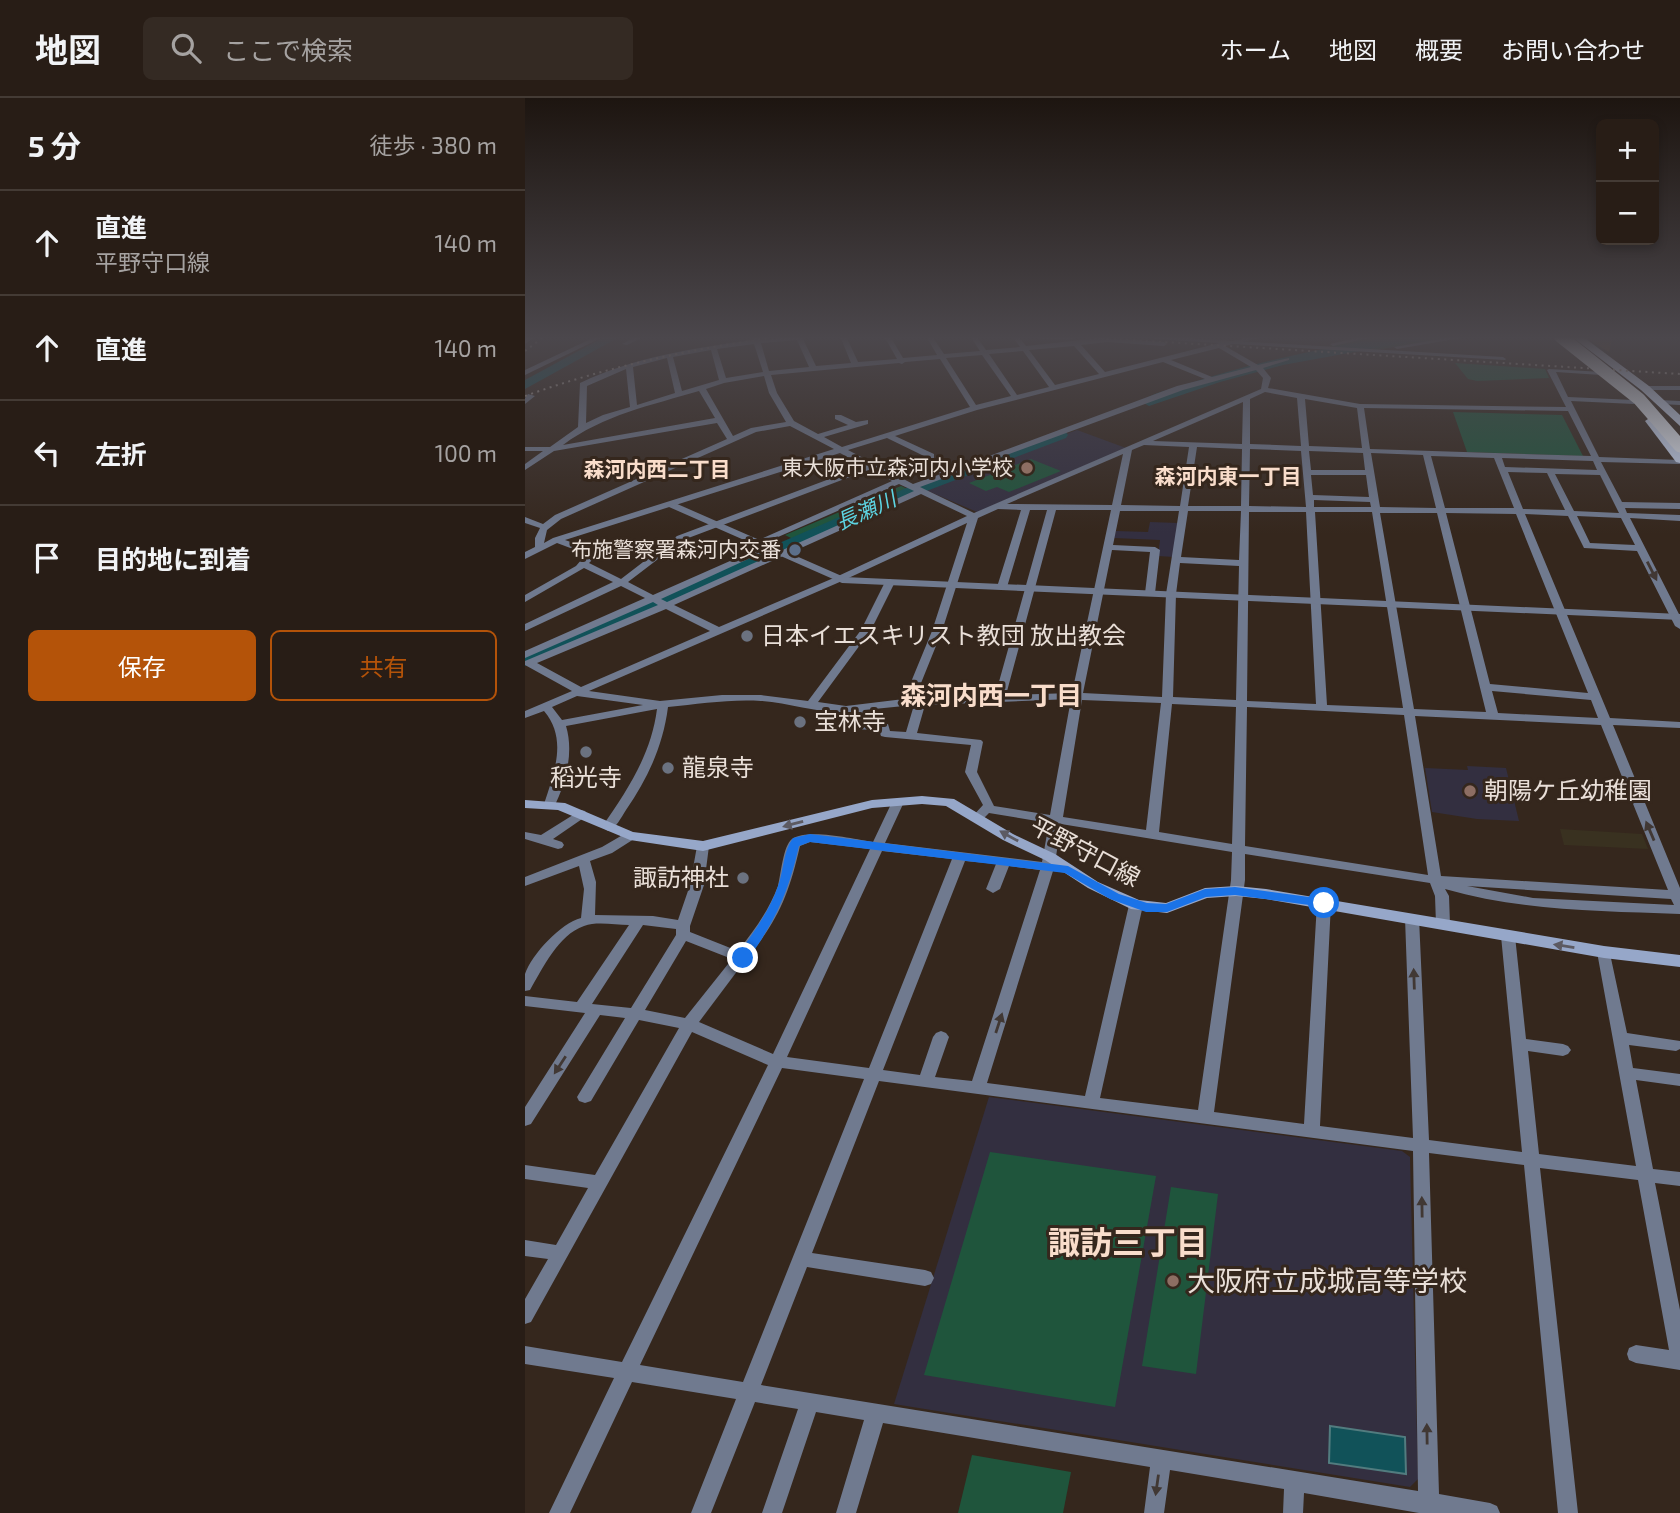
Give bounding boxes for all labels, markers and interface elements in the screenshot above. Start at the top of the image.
search box [143,17,633,80]
text: 地図 [35,29,101,69]
icon: search [167,29,205,67]
text: ここで検索 [223,34,353,65]
text: ホーム [1220,35,1291,64]
text: 地図 [1329,35,1377,64]
text: 概要 [1415,35,1463,64]
text: お問い合わせ [1501,35,1645,64]
map controls [1596,119,1659,245]
button: + [1596,119,1659,182]
text: 5 分 [28,127,81,163]
text: 徒歩 · 380 m [369,131,497,159]
button: − [1596,182,1659,245]
text: 直進 [95,211,147,242]
icon: ahead [28,224,66,262]
text: 140 m [435,229,497,257]
text: 平野守口線 [95,248,210,276]
icon: ahead [28,329,66,367]
text: 直進 [95,333,147,364]
text: 140 m [435,334,497,362]
icon: left [28,434,66,472]
text: 左折 [95,438,147,469]
text: 100 m [435,439,497,467]
place label: 東大阪市立森河内小学校 [782,454,1013,479]
district label: 森河内西二丁目 [584,456,731,481]
marker: 東大阪市立森河内小学校 [1019,460,1035,476]
district label: 森河内東一丁目 [1155,463,1302,488]
water label: 長瀬川 [832,485,901,534]
place label: 布施警察署森河内交番 [571,536,781,561]
icon: arrive [28,539,66,577]
marker: 布施警察署森河内交番 [787,542,803,558]
text: 目的地に到着 [95,543,251,574]
one-way arrow [1647,561,1658,581]
place label: 日本イエスキリスト教団 放出教会 [761,620,1126,649]
marker: 日本イエスキリスト教団 放出教会 [739,628,755,644]
button: 保存 [28,630,256,701]
button: 共有 [270,630,497,701]
district label: 森河内西一丁目 [900,679,1082,710]
place label: 宝林寺 [814,706,886,735]
marker: 宝林寺 [792,714,808,730]
marker: 稻光寺 [578,744,594,760]
place label: 龍泉寺 [682,752,754,781]
marker: 龍泉寺 [660,760,676,776]
place label: 稻光寺 [550,762,622,791]
place label: 朝陽ケ丘幼稚園 [1484,775,1652,804]
marker: 朝陽ケ丘幼稚園 [1462,783,1478,799]
street label: 平野守口線 [1026,810,1145,892]
one-way arrow [782,819,804,830]
one-way arrow [1645,821,1656,842]
one-way arrow [999,830,1018,842]
place label: 諏訪神社 [633,862,729,891]
marker: 諏訪神社 [735,870,751,886]
route start [1308,887,1339,918]
one-way arrow [1553,940,1575,951]
route end [727,942,758,973]
one-way arrow [1408,968,1420,990]
one-way arrow [994,1013,1004,1034]
one-way arrow [554,1055,567,1074]
one-way arrow [1416,1196,1428,1218]
district label: 諏訪三丁目 [1048,1222,1208,1260]
place label: 大阪府立成城高等学校 [1187,1263,1467,1297]
marker: 大阪府立成城高等学校 [1165,1273,1181,1289]
one-way arrow [1421,1423,1433,1445]
one-way arrow [1152,1475,1163,1497]

